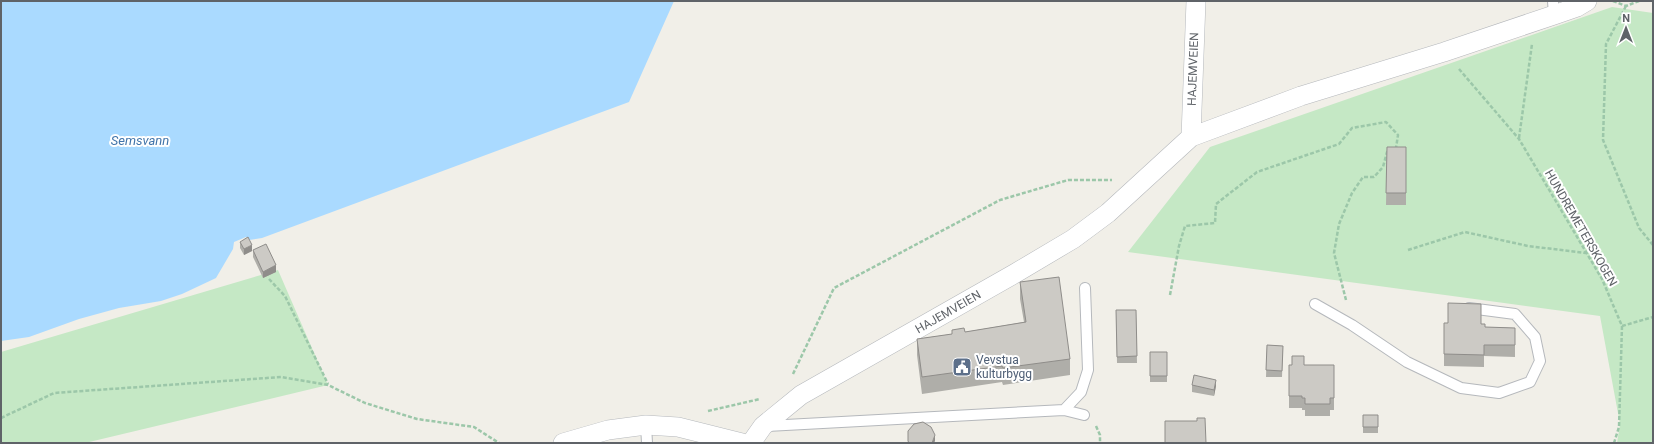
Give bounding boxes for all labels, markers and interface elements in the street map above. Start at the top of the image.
north arrow [1606,8,1646,48]
text: N [1622,12,1630,25]
street label: HAJEMVEIEN [1185,32,1201,106]
water label: Semsvann [111,133,169,148]
street label: HUNDREMETERSKOGEN [1542,167,1620,289]
street label: HAJEMVEIEN [913,288,983,336]
place label: Vevstua kulturbygg [976,353,1032,381]
public building icon: Vevstua kulturbygg [951,356,973,378]

